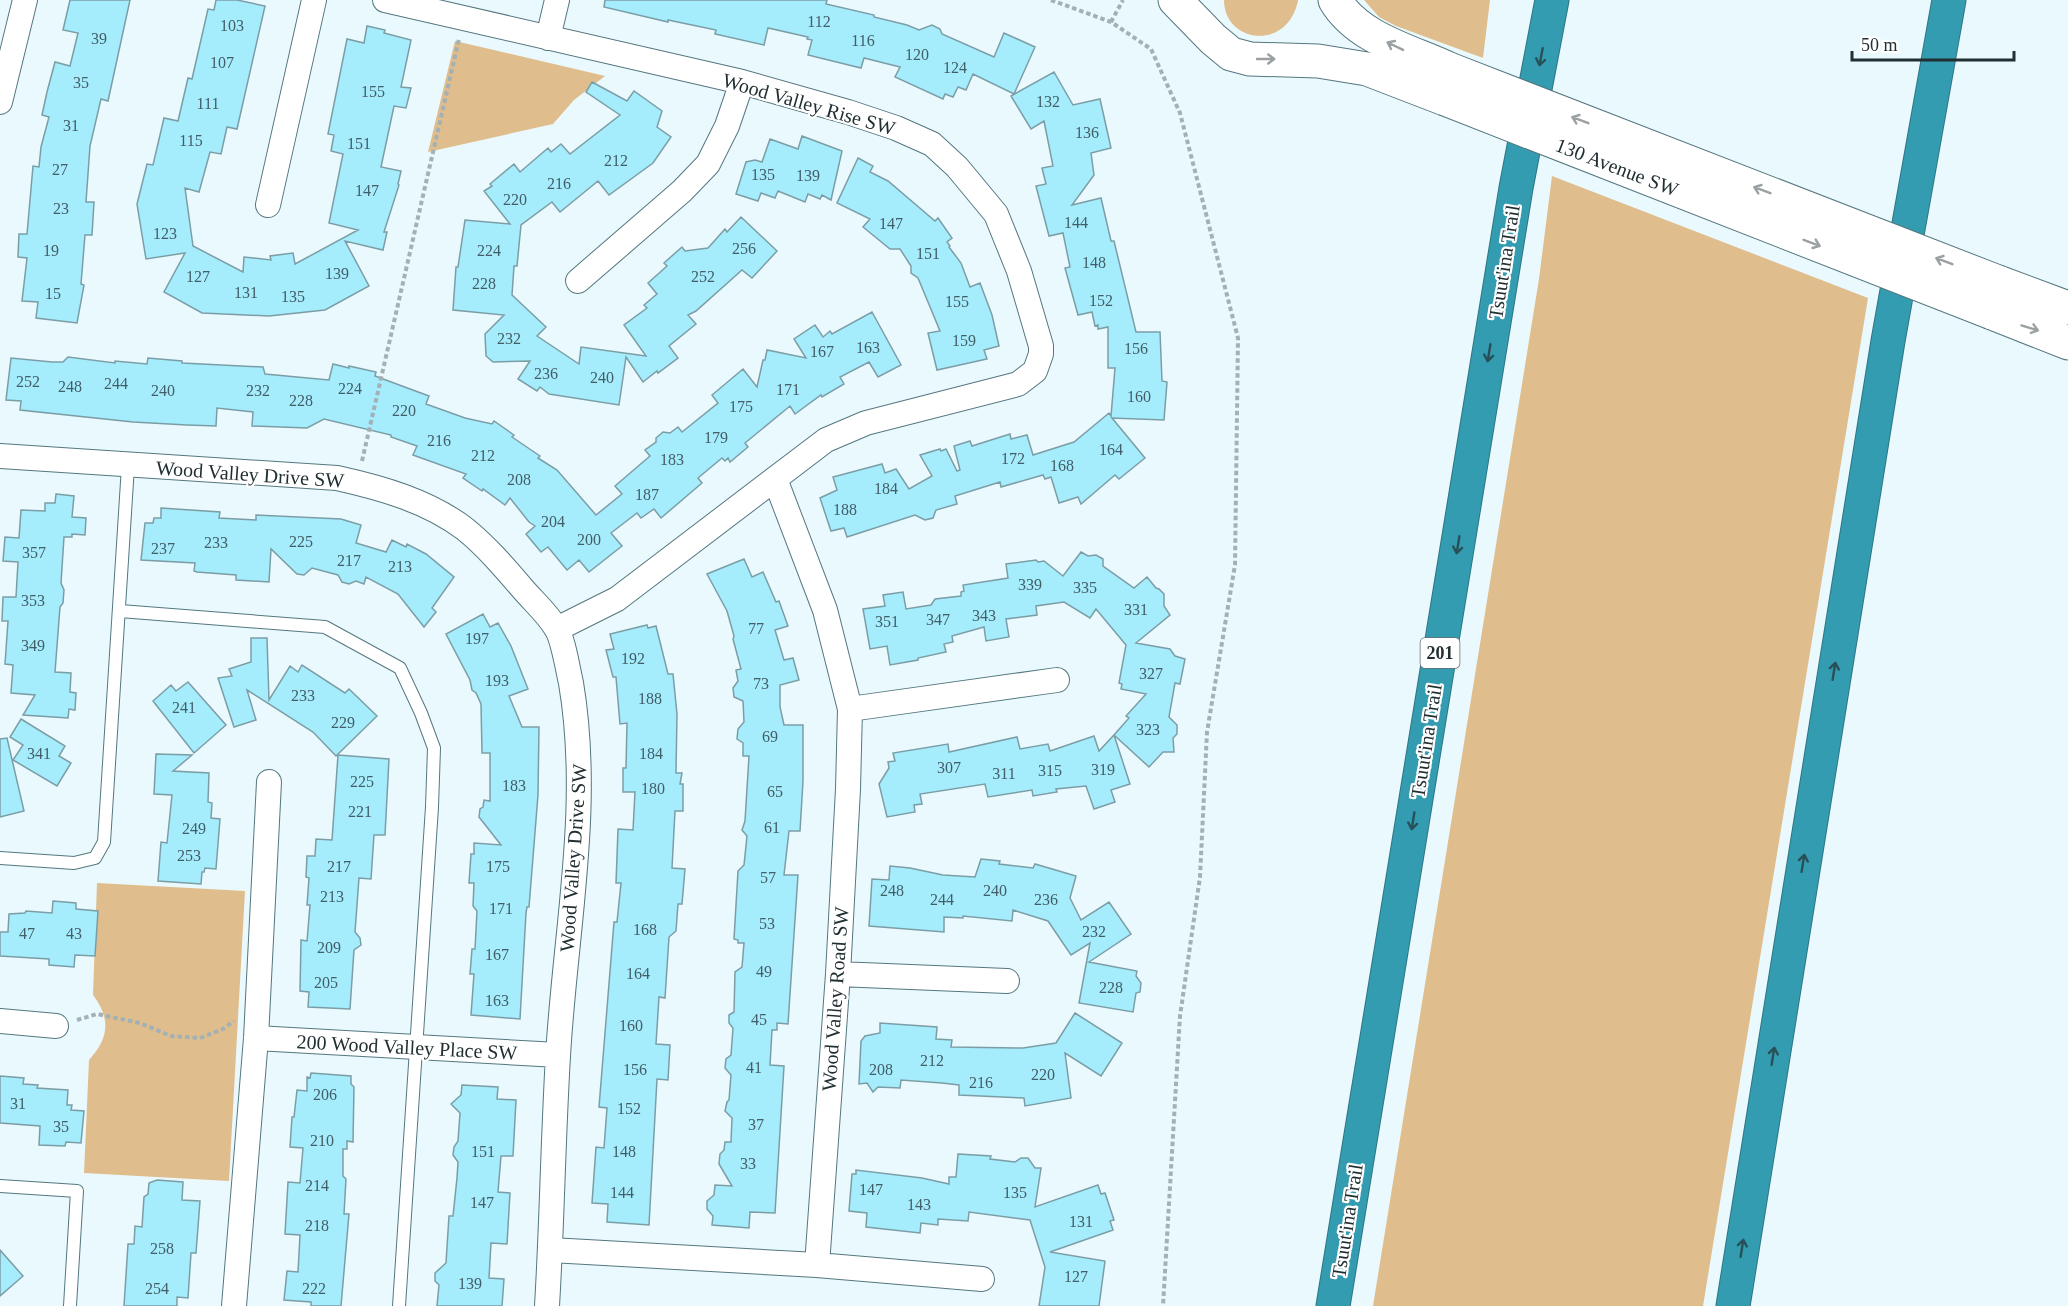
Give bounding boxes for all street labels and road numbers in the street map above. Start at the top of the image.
street label: Wood Valley Rise SW [720,69,898,140]
street label: 130 Avenue SW [1553,134,1682,201]
street label: Tsuut'ina Trail [1484,203,1524,321]
street label: Wood Valley Drive SW [155,456,345,493]
road number: 201 [1420,638,1460,668]
street label: Tsuut'ina Trail [1406,682,1446,800]
street label: Wood Valley Drive SW [555,763,592,953]
street label: Wood Valley Road SW [818,906,853,1092]
street label: 200 Wood Valley Place SW [296,1030,518,1065]
street label: Tsuut'ina Trail [1327,1162,1367,1280]

